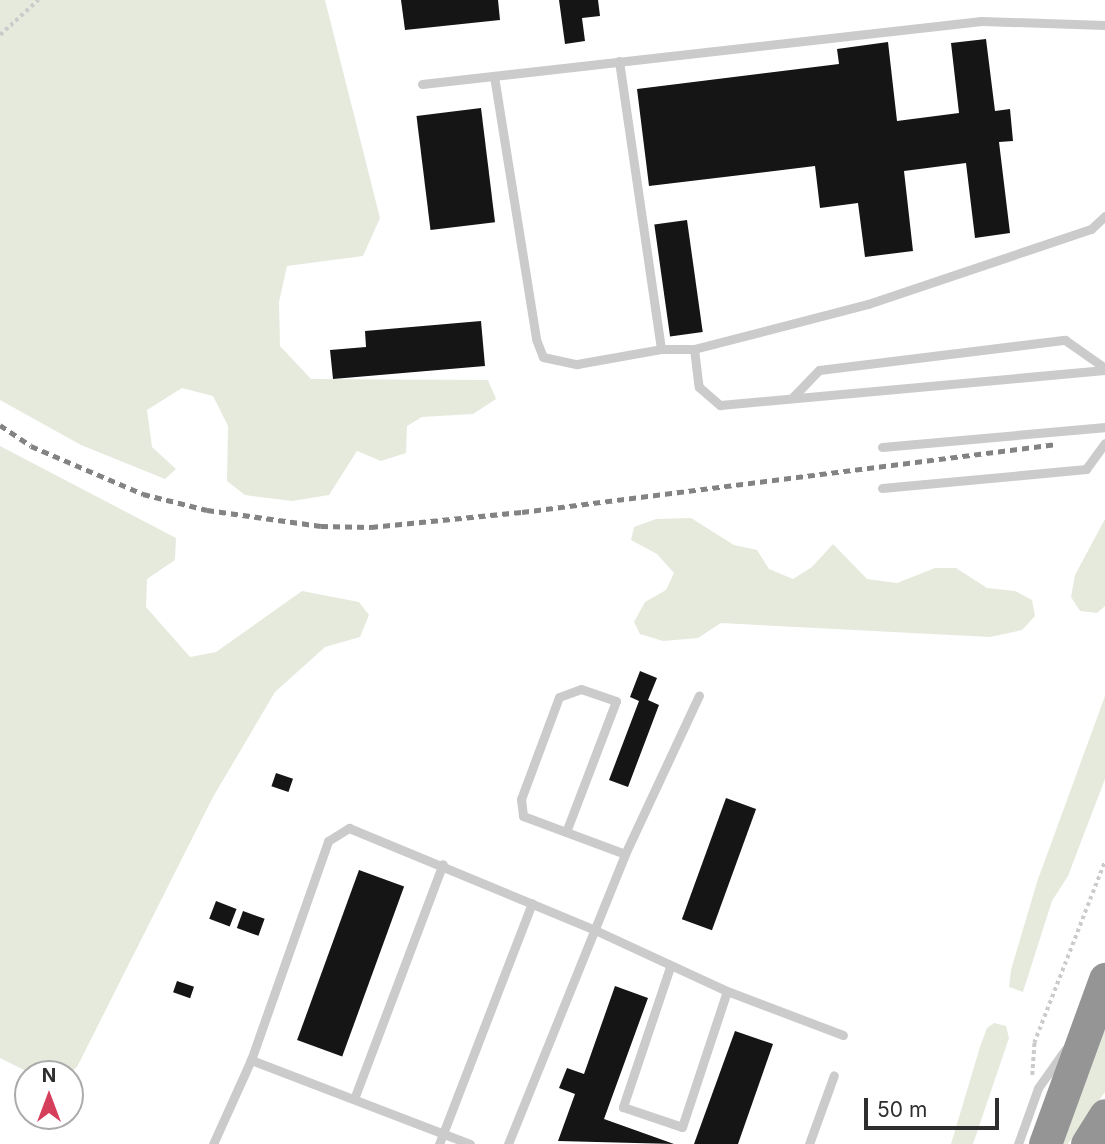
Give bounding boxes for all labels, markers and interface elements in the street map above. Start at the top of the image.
north arrow [14,1060,84,1130]
text: N [42,1064,56,1087]
scale bar [867,1084,1002,1128]
text: 50 m [877,1097,927,1122]

